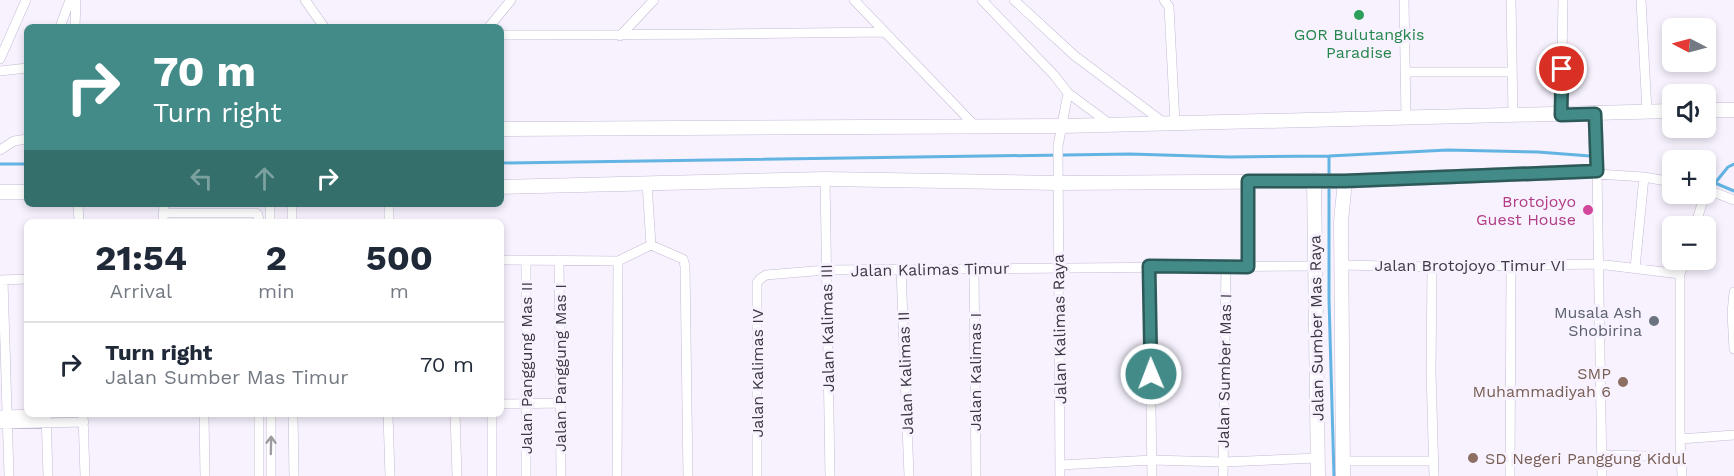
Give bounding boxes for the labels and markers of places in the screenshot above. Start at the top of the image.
marker: GOR Bulutangkis Paradise [1352,8,1366,22]
place label: GOR Bulutangkis Paradise [1294,25,1424,62]
pin [1536,43,1587,94]
place label: Brotojoyo Guest House [1476,192,1576,229]
marker: Brotojoyo Guest House [1581,203,1595,217]
place label: Musala Ash Shobirina [1554,303,1642,340]
marker: Musala Ash Shobirina [1647,314,1661,328]
place label: SMP Muhammadiyah 6 [1473,364,1611,401]
marker: SMP Muhammadiyah 6 [1616,375,1630,389]
place label: SD Negeri Panggung Kidul [1485,449,1686,468]
marker: SD Negeri Panggung Kidul [1466,451,1480,465]

